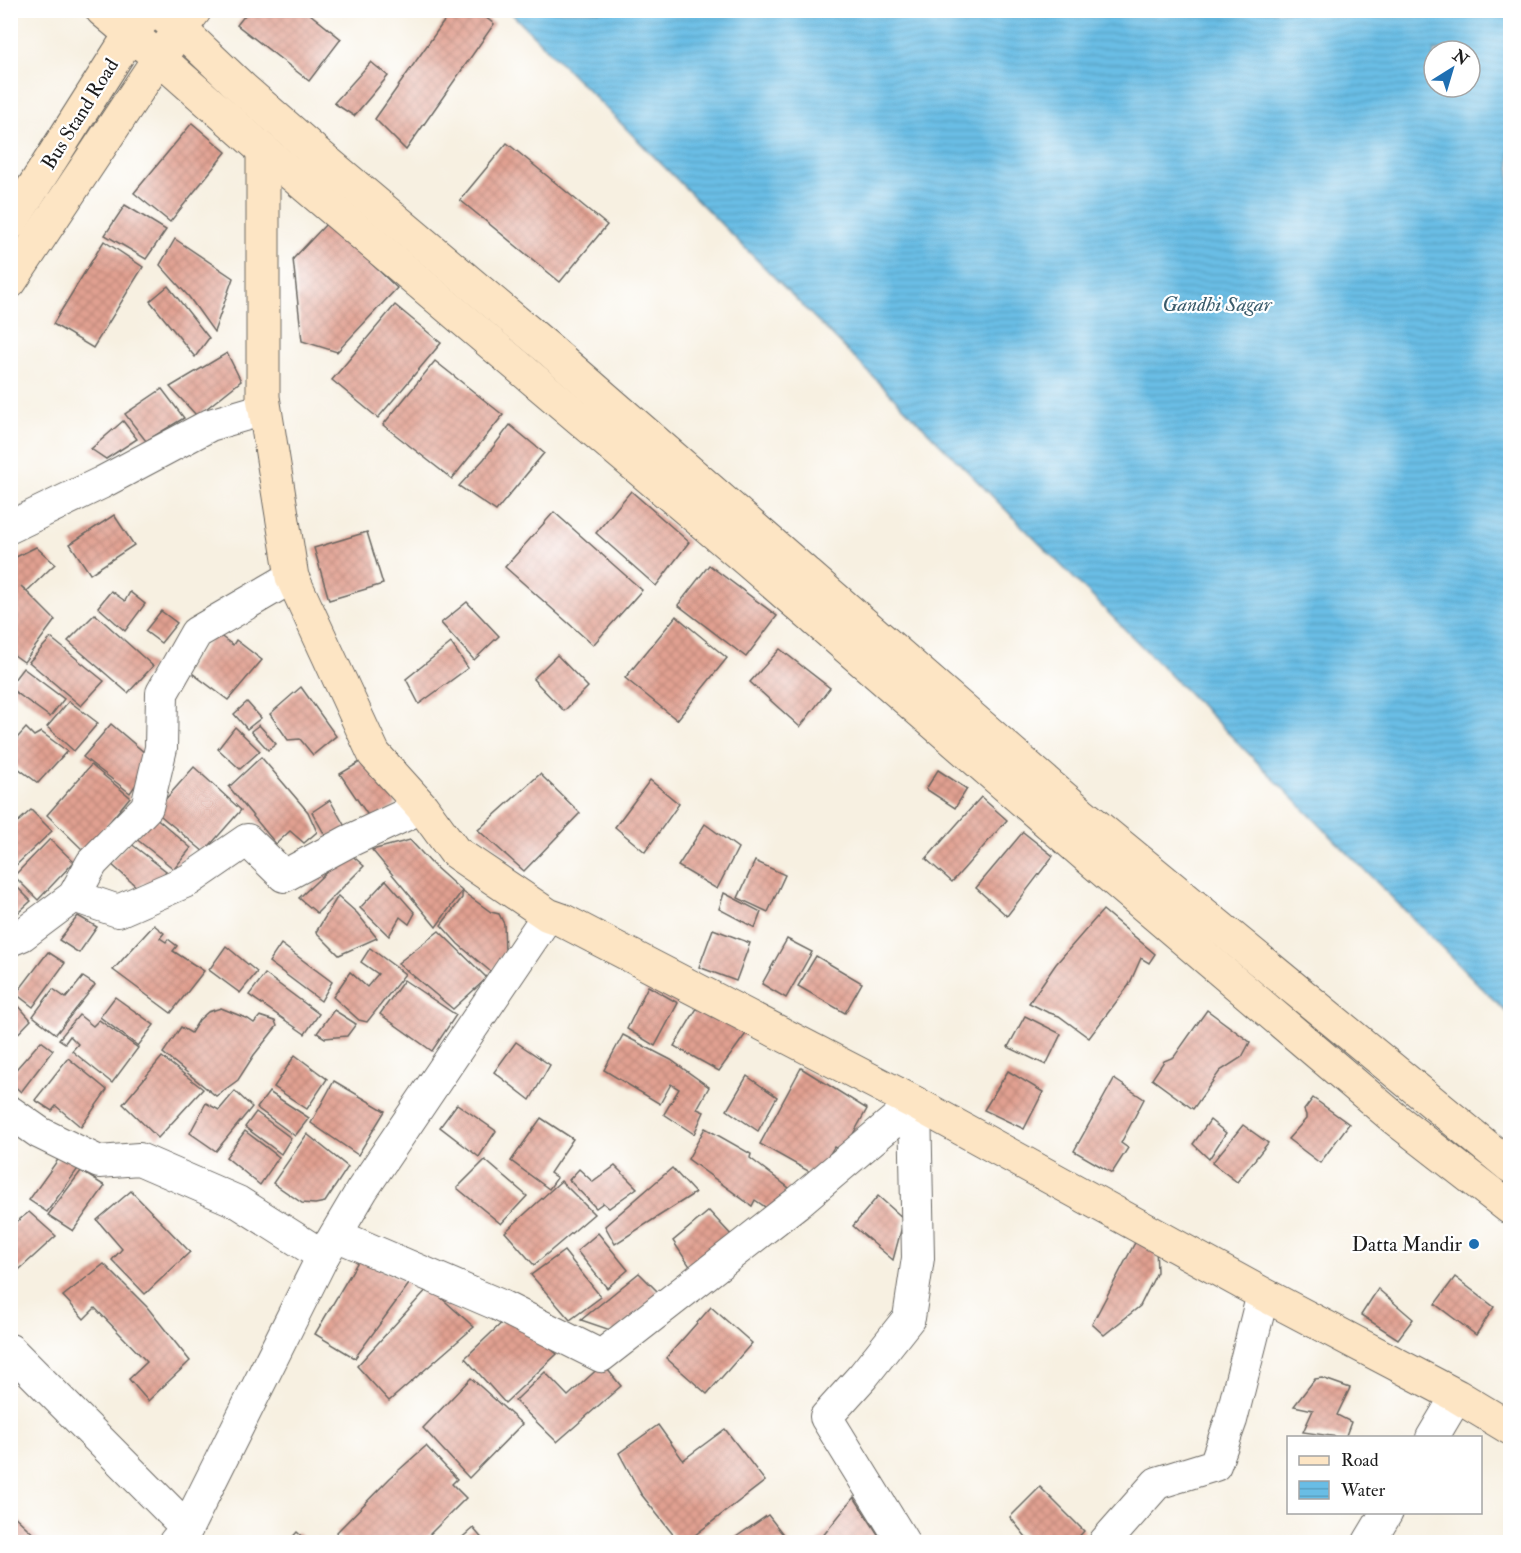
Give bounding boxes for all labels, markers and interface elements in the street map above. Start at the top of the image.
north arrow [1422,39,1482,99]
text: N [1448,45,1473,71]
street label: Bus Stand Road [36,54,124,174]
water label: Gandhi Sagar [1162,291,1273,318]
place label: Datta Mandir [1352,1232,1463,1257]
marker: Datta Mandir [1467,1237,1481,1251]
legend [1287,1436,1482,1514]
text: Road [1341,1449,1379,1472]
text: Water [1340,1479,1385,1502]

